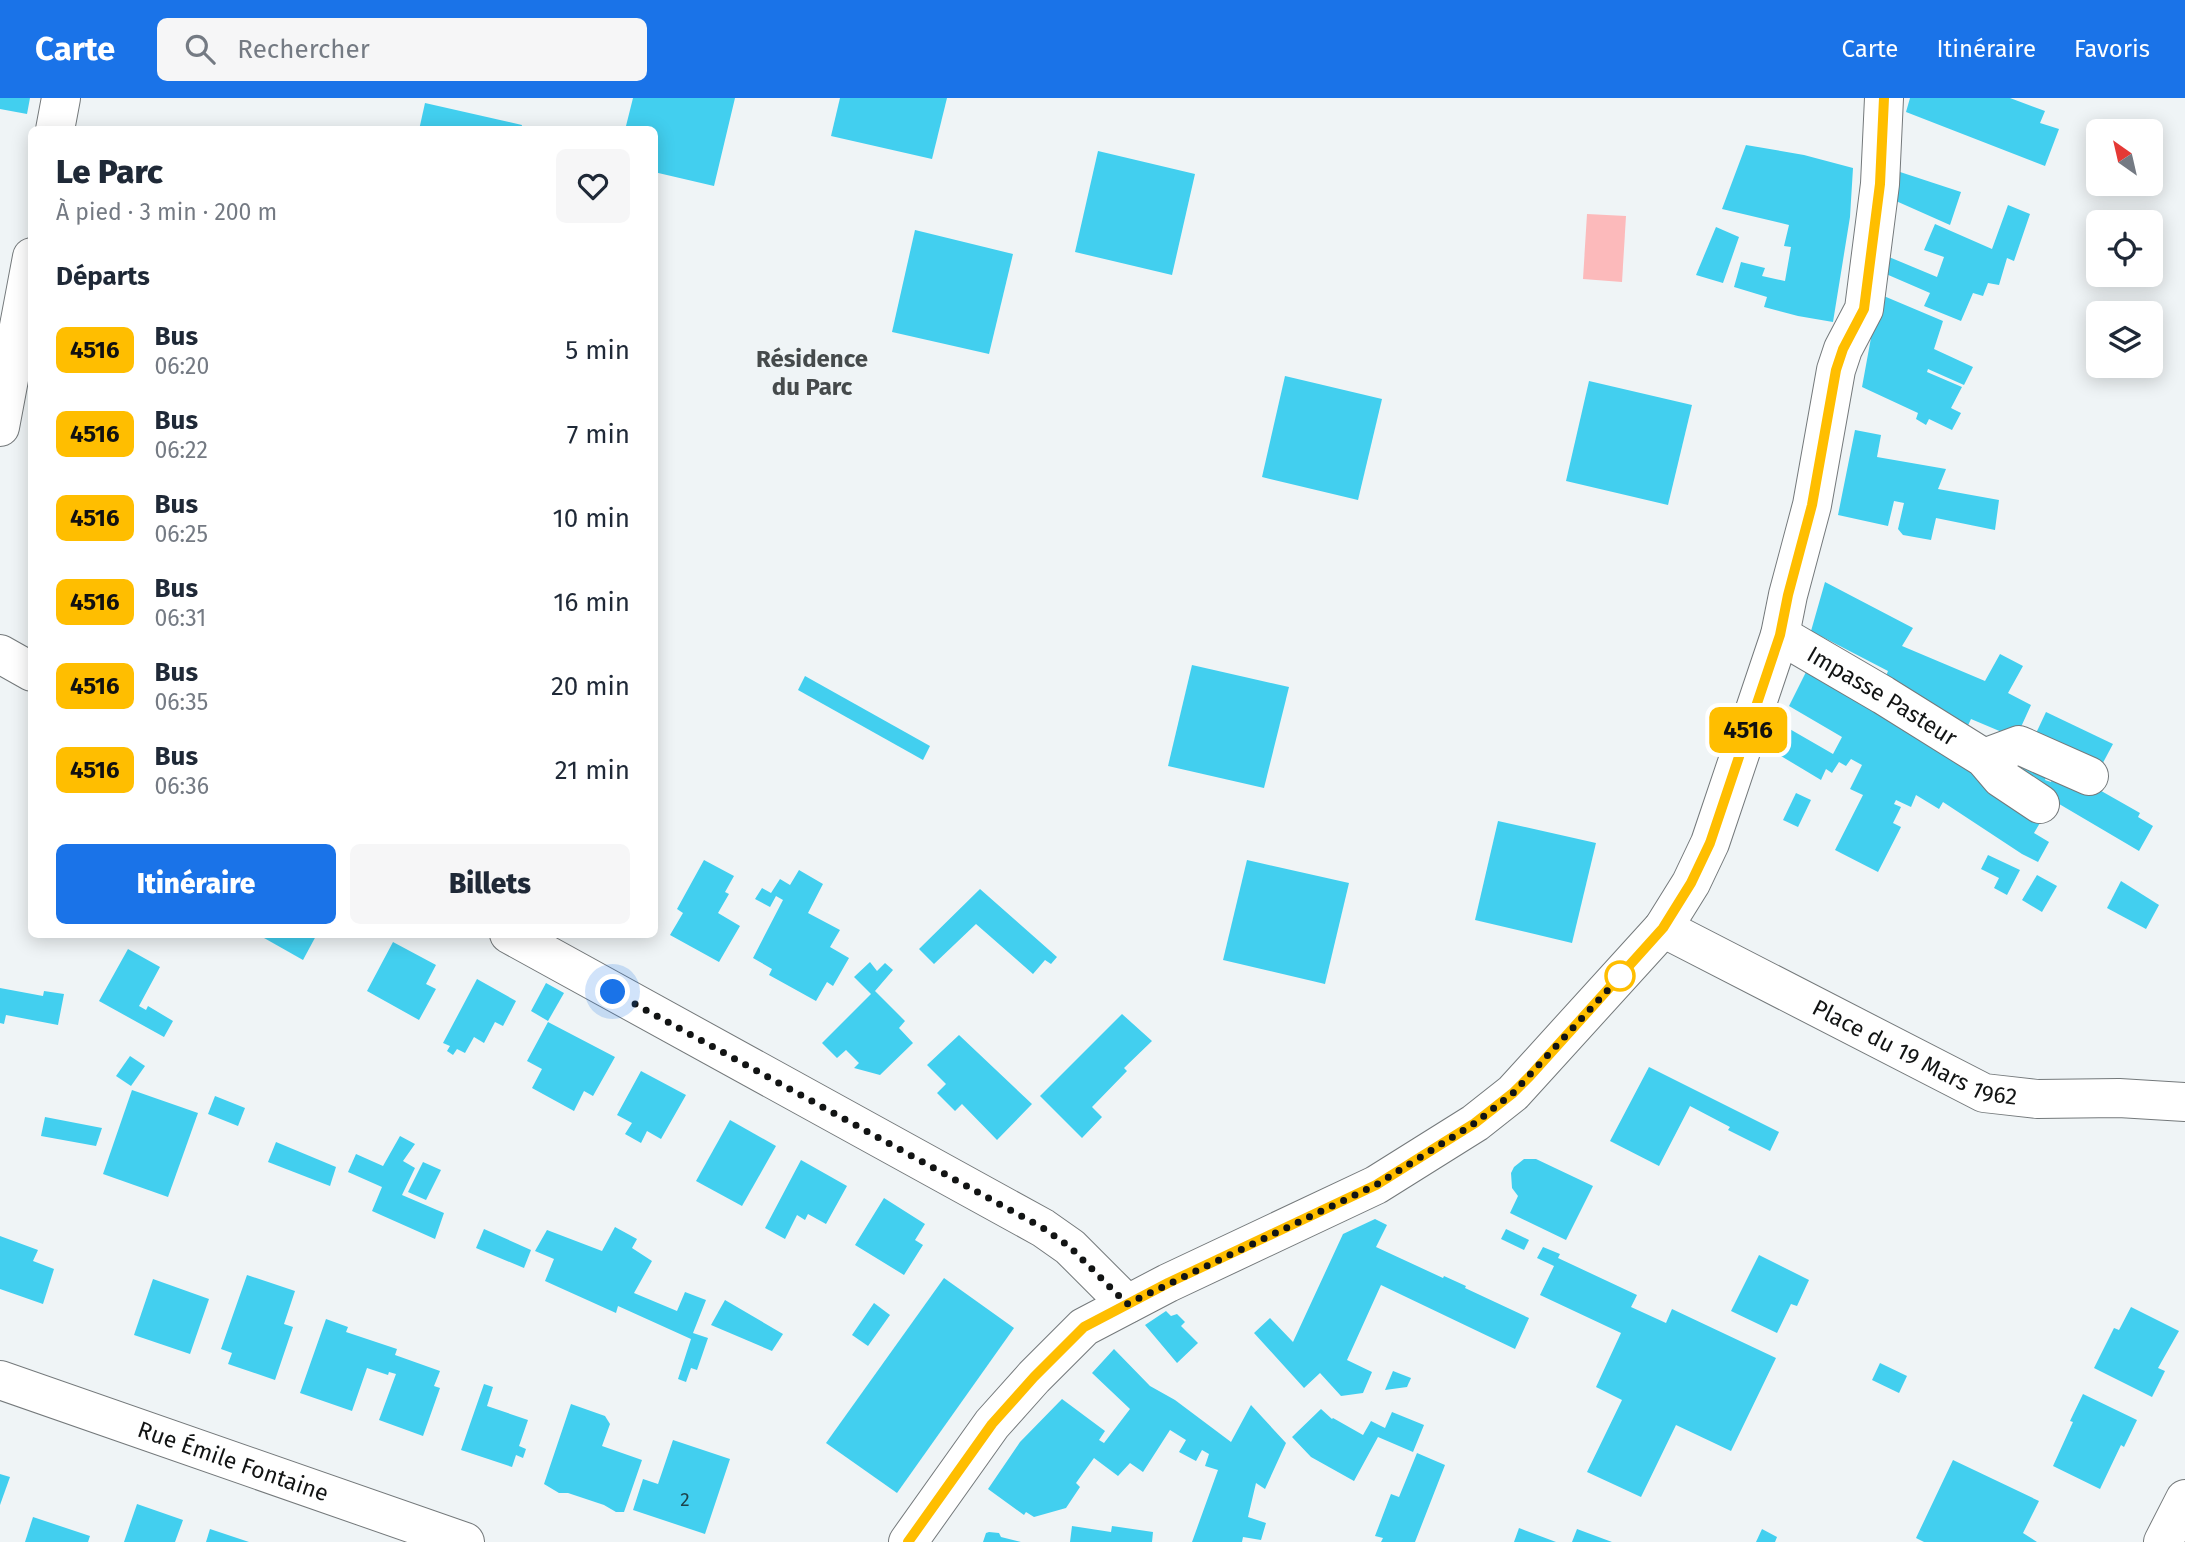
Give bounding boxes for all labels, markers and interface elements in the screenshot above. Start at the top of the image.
search box [157,18,647,81]
text: Carte [35,29,115,69]
icon: search [181,30,219,68]
text: Rechercher [237,34,370,65]
text: Carte [1842,35,1898,63]
text: Itinéraire [1936,35,2036,63]
text: Favoris [2074,35,2150,63]
north arrow [2086,119,2163,196]
map controls [2086,119,2163,378]
button: heart [556,149,630,223]
text: Le Parc [56,152,163,192]
text: À pied · 3 min · 200 m [56,198,277,226]
button: locate [2086,210,2163,287]
text: Départs [56,261,150,292]
button: layers [2086,301,2163,378]
text: Bus [155,321,198,352]
text: 5 min [565,335,630,366]
text: 4516 [70,336,120,364]
district label: Résidence du Parc [756,345,868,401]
text: 06:20 [155,352,209,380]
text: Bus [155,405,198,436]
text: 7 min [567,419,630,450]
text: 4516 [70,420,120,448]
text: 06:22 [155,436,208,464]
text: Bus [155,489,198,520]
text: 10 min [552,503,630,534]
text: 4516 [70,504,120,532]
text: 06:25 [155,520,208,548]
text: Bus [155,573,198,604]
text: 16 min [553,587,630,618]
text: 4516 [70,588,120,616]
text: 06:31 [155,604,206,632]
street label: Impasse Pasteur [1802,640,1963,752]
text: Bus [155,657,198,688]
text: 20 min [551,671,630,702]
text: 4516 [70,672,120,700]
text: 06:35 [155,688,208,716]
line badge: 4516 [1699,707,1797,753]
text: 4516 [1723,716,1773,744]
text: Bus [155,741,198,772]
text: 21 min [555,755,630,786]
text: 4516 [70,756,120,784]
text: 06:36 [155,772,209,800]
button: Itinéraire [56,844,336,924]
button: Billets [350,844,630,924]
unlabelled marker [1605,961,1635,991]
your location [595,974,630,1009]
street label: Place du 19 Mars 1962 [1808,993,2019,1111]
street label: Rue Émile Fontaine [134,1415,332,1507]
house number: 2 [680,1488,690,1511]

